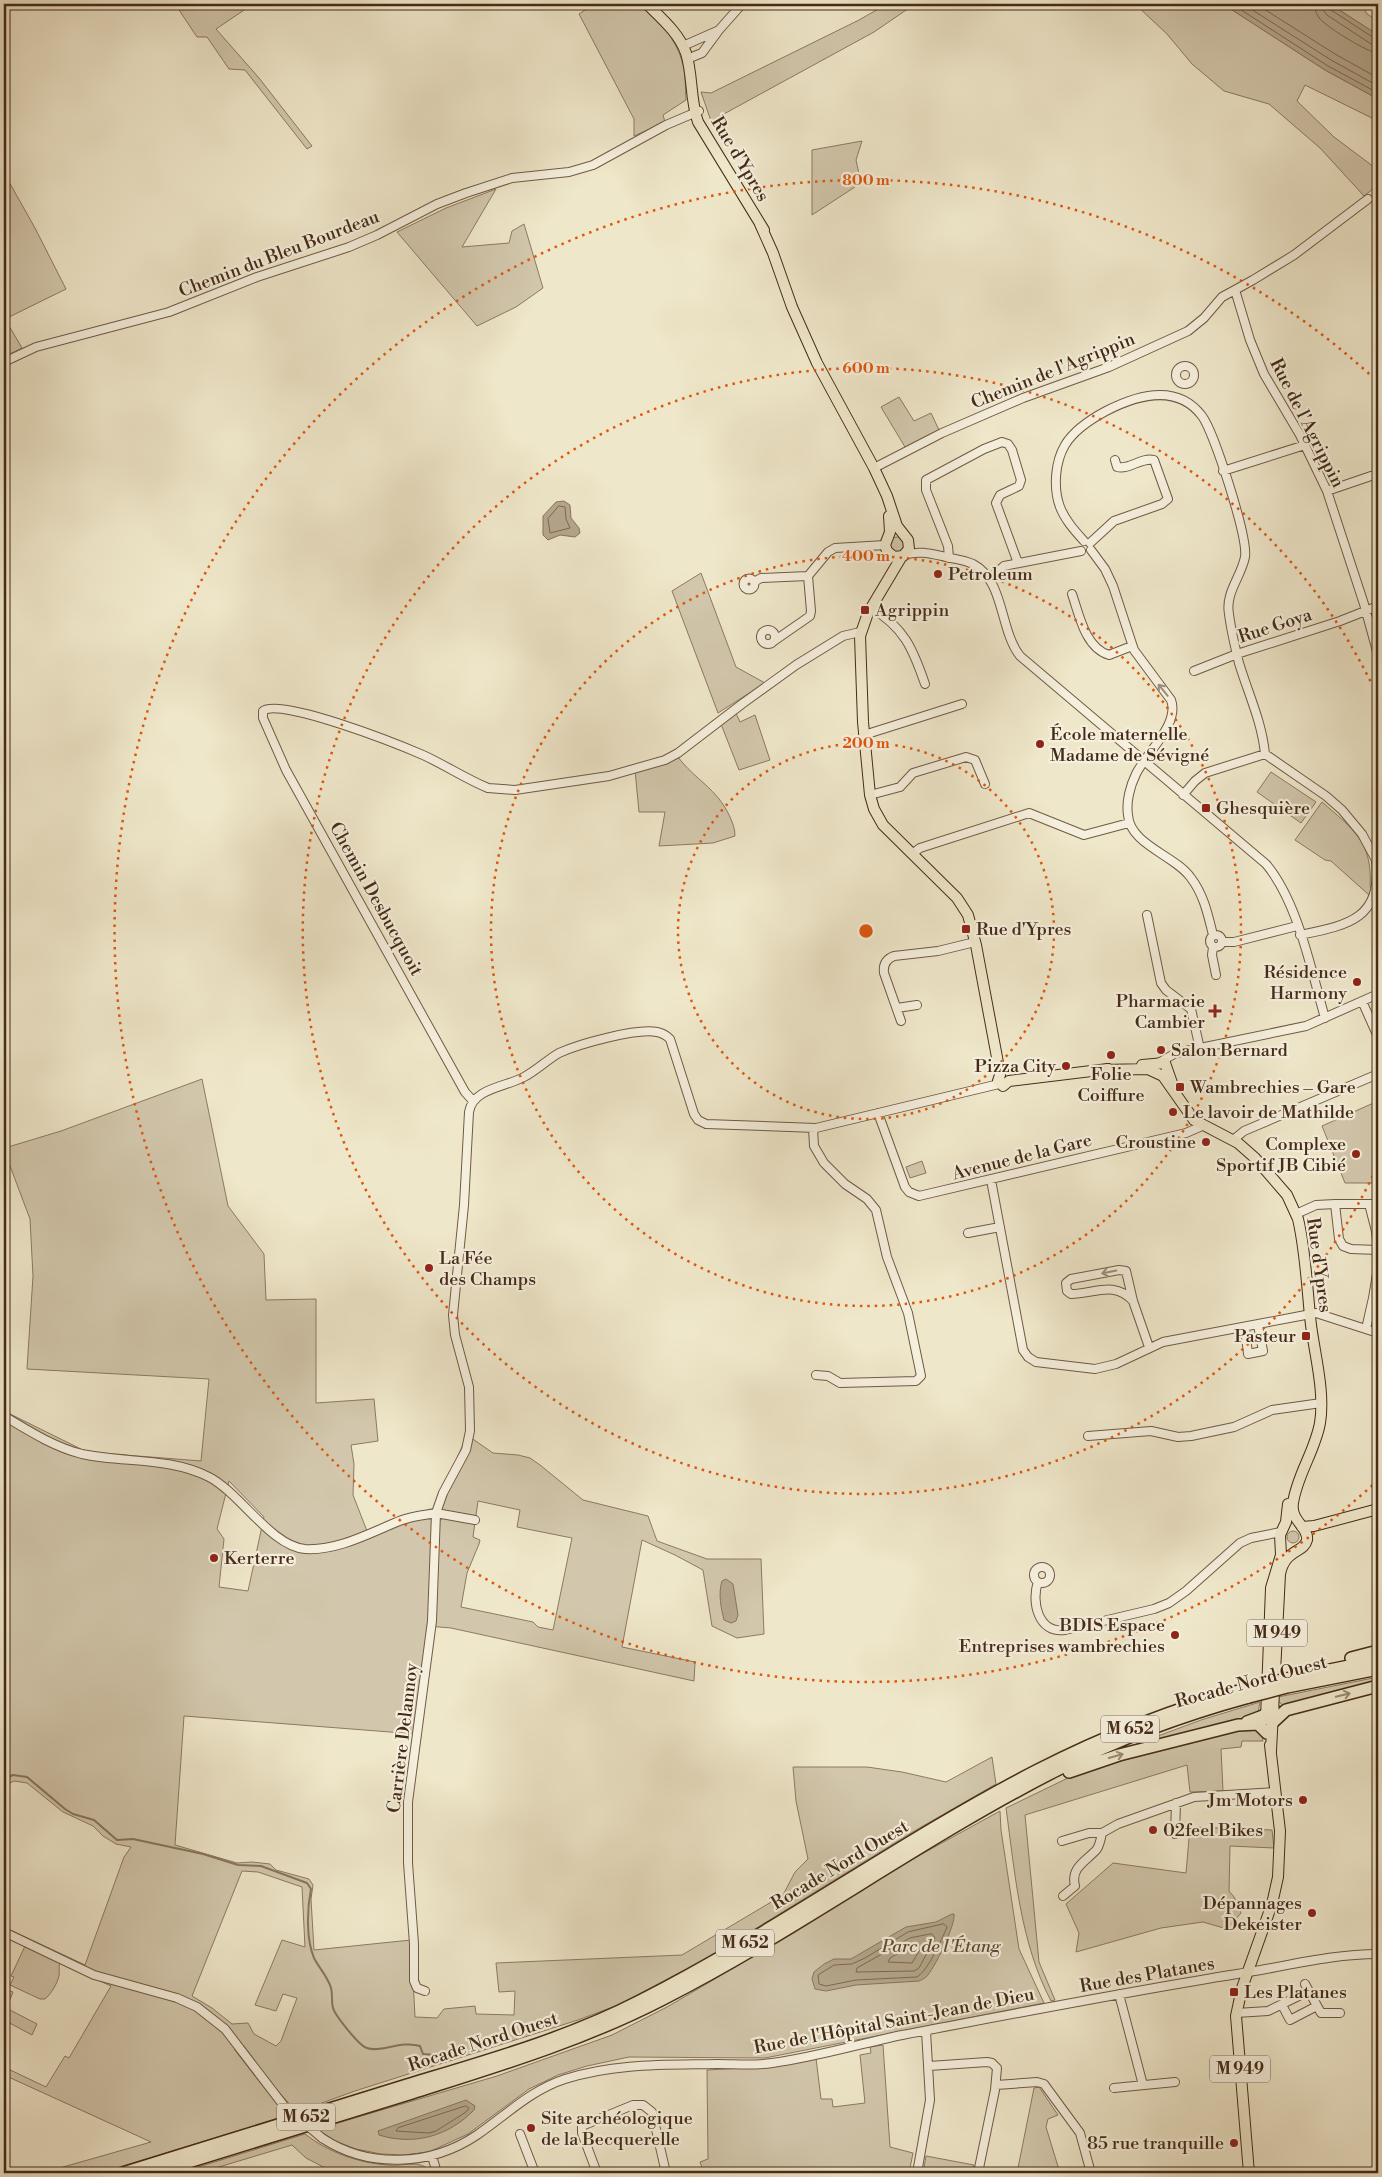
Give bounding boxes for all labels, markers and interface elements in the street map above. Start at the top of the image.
street label: Rue d'Ypres [706,112,775,206]
text: 800 m [842,171,890,190]
street label: Chemin du Bleu Bourdeau [175,205,383,303]
street label: Chemin de l'Agrippin [968,327,1139,414]
street label: Rue de l'Agrippin [1265,354,1350,492]
text: 600 m [842,359,890,378]
text: 400 m [842,547,890,566]
place label: Petroleum [948,563,1033,586]
marker: Petroleum [932,568,944,580]
place label: Agrippin [874,599,949,622]
street label: Rue Goya [1235,603,1316,649]
marker: Agrippin [859,604,871,616]
one-way arrow [1158,684,1169,697]
place label: École maternelle Madame de Sévigné [1050,723,1209,767]
text: 200 m [842,734,890,753]
marker: École maternelle Madame de Sévigné [1034,738,1046,750]
place label: Ghesquière [1216,797,1310,820]
marker: Ghesquière [1200,802,1212,814]
street label: Chemin Desbucquoit [324,818,428,981]
place label: Rue d'Ypres [976,918,1072,941]
centre of rings [857,922,875,940]
marker: Rue d'Ypres [960,923,972,935]
place label: Résidence Harmony [1264,961,1347,1005]
marker: Résidence Harmony [1351,976,1363,988]
place label: Pharmacie Cambier [1116,990,1205,1034]
marker: Pharmacie Cambier [1209,1005,1221,1017]
place label: Salon Bernard [1171,1039,1289,1062]
marker: Salon Bernard [1155,1044,1167,1056]
marker: Folie Coiffure [1105,1049,1117,1061]
place label: Pizza City [974,1055,1056,1078]
marker: Pizza City [1060,1060,1072,1072]
place label: Folie Coiffure [1077,1063,1145,1107]
place label: Wambrechies – Gare [1189,1076,1356,1099]
marker: Wambrechies – Gare [1174,1081,1186,1093]
place label: Le lavoir de Mathilde [1183,1101,1354,1124]
marker: Le lavoir de Mathilde [1167,1106,1179,1118]
street label: Avenue de la Gare [949,1129,1094,1186]
place label: Croustine [1116,1131,1196,1154]
place label: Complexe Sportif JB Cibié [1216,1133,1346,1177]
marker: Croustine [1200,1136,1212,1148]
marker: Complexe Sportif JB Cibié [1350,1148,1362,1160]
street label: Rue d'Ypres [1301,1216,1337,1314]
place label: La Fée des Champs [439,1247,536,1291]
marker: La Fée des Champs [423,1262,435,1274]
one-way arrow [1101,1268,1117,1277]
place label: Pasteur [1234,1325,1296,1348]
marker: Pasteur [1300,1330,1312,1342]
place label: Kerterre [224,1547,295,1570]
marker: Kerterre [208,1552,220,1564]
place label: BDIS Espace Entreprises wambrechies [959,1614,1165,1658]
road number: M 949 [1247,1620,1307,1646]
marker: BDIS Espace Entreprises wambrechies [1169,1629,1181,1641]
street label: Rocade Nord Ouest [1173,1651,1330,1713]
street label: Carrière Delannoy [382,1662,424,1814]
one-way arrow [1334,1690,1350,1700]
road number: M 652 [1101,1716,1159,1742]
one-way arrow [1107,1751,1123,1761]
place label: Jm Motors [1206,1789,1293,1812]
marker: Jm Motors [1297,1794,1309,1806]
street label: Rocade Nord Ouest [767,1815,913,1915]
place label: 02feel Bikes [1163,1819,1263,1842]
marker: 02feel Bikes [1147,1824,1159,1836]
place label: Dépannages Dekeister [1203,1892,1302,1936]
marker: Dépannages Dekeister [1306,1907,1318,1919]
road number: M 652 [716,1930,774,1956]
park label: Parc de l'Étang [881,1935,1001,1958]
street label: Rue des Platanes [1078,1952,1216,1998]
place label: Les Platanes [1244,1981,1347,2004]
street label: Rue de l'Hôpital Saint-Jean de Dieu [752,1982,1037,2059]
marker: Les Platanes [1228,1986,1240,1998]
street label: Rocade Nord Ouest [405,2007,561,2077]
road number: M 949 [1210,2056,1270,2082]
road number: M 652 [277,2104,335,2130]
place label: Site archéologique de la Becquerelle [541,2107,693,2151]
marker: Site archéologique de la Becquerelle [525,2122,537,2134]
place label: 85 rue tranquille [1087,2132,1224,2155]
marker: 85 rue tranquille [1228,2137,1240,2149]

